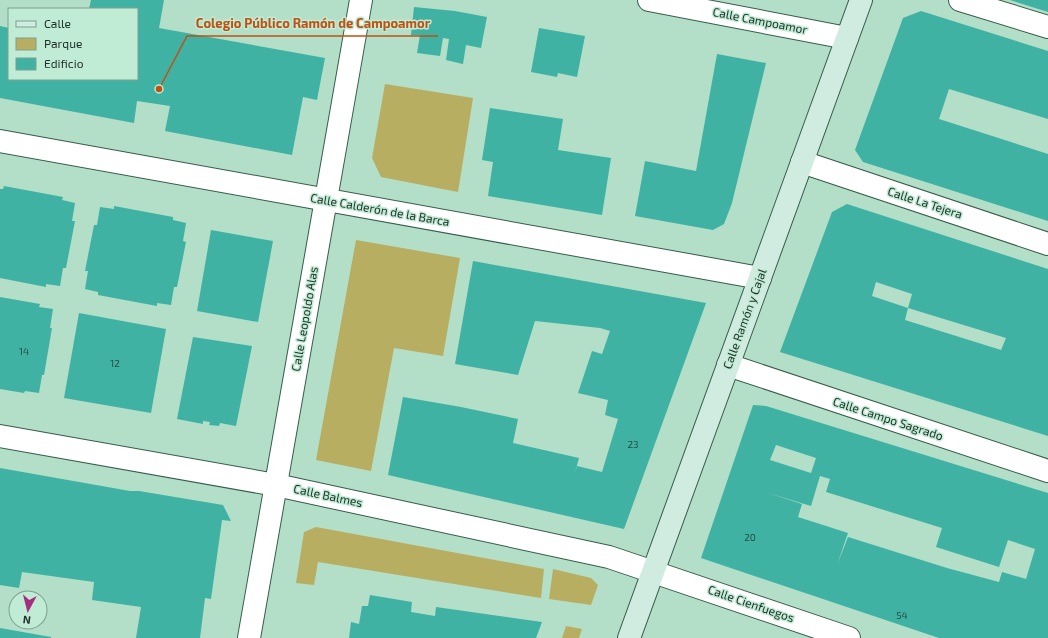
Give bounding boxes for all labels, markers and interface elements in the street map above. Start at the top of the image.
street label: Calle Campoamor [712,4,809,36]
legend [8,8,138,80]
callout: Colegio Público Ramón de Campoamor [187,11,438,36]
text: Colegio Público Ramón de Campoamor [196,15,431,31]
text: Calle [44,16,71,30]
text: Parque [44,36,82,50]
text: Edificio [44,56,84,70]
street label: Calle La Tejera [886,183,964,222]
street label: Calle Calderón de la Barca [309,190,451,228]
street label: Calle Leopoldo Alas [288,265,320,372]
street label: Calle Ramón y Cajal [719,266,770,371]
house number: 14 [19,345,29,357]
house number: 12 [110,357,120,369]
street label: Calle Campo Sagrado [831,394,945,443]
house number: 23 [627,438,639,450]
street label: Calle Balmes [292,481,364,509]
house number: 20 [744,531,756,543]
street label: Calle Cienfuegos [706,582,796,624]
north arrow [8,590,48,630]
house number: 54 [896,609,908,621]
text: N [22,613,31,627]

